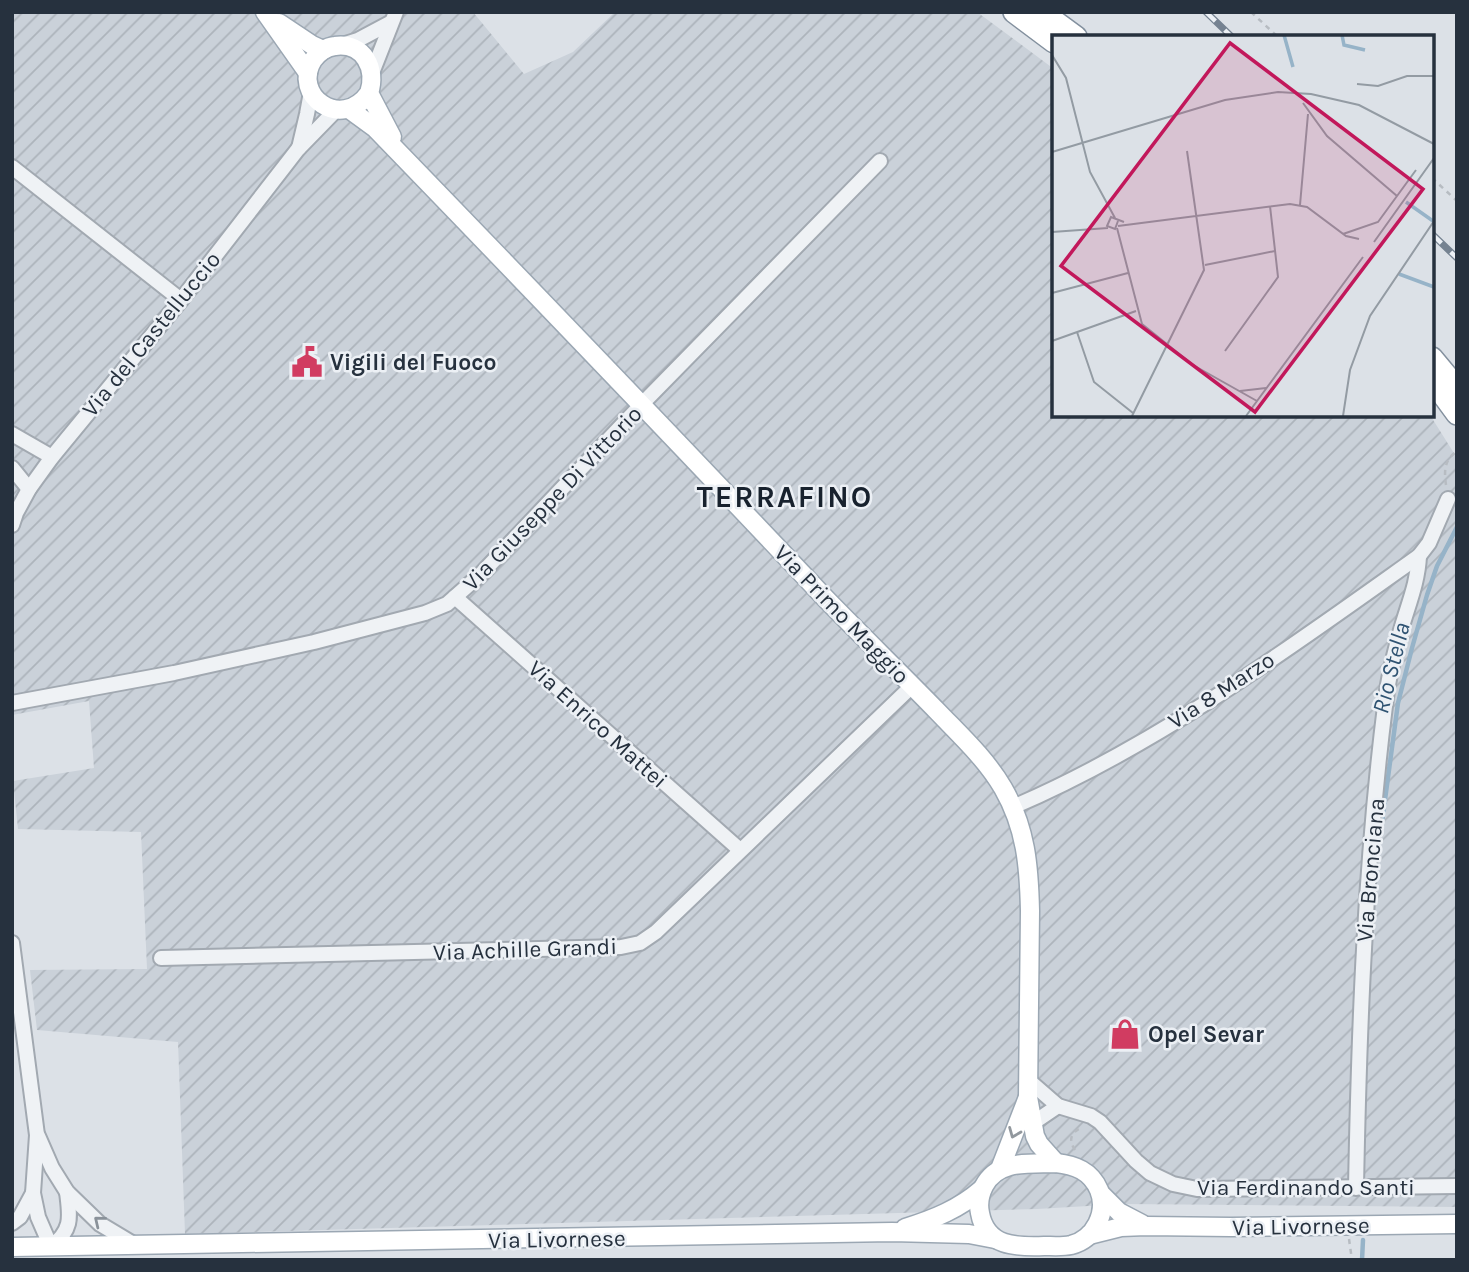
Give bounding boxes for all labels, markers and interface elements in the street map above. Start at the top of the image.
inset map [1052,35,1434,416]
street label: Via del Castelluccio [77,246,226,422]
public building icon: Vigili del Fuoco [290,345,324,379]
place label: Vigili del Fuoco [330,349,496,376]
street label: Via Giuseppe Di Vittorio [457,400,648,596]
district label: TERRAFINO [697,479,873,515]
street label: Via Primo Maggio [768,539,915,690]
water label: Rio Stella [1366,619,1416,717]
street label: Via 8 Marzo [1163,646,1280,735]
street label: Via Enrico Mattei [523,655,673,794]
street label: Via Bronciana [1351,797,1390,943]
street label: Via Achille Grandi [433,933,617,966]
shop icon: Opel Sevar [1108,1017,1142,1051]
place label: Opel Sevar [1148,1021,1264,1048]
one-way arrow [1008,1127,1022,1139]
street label: Via Ferdinando Santi [1197,1174,1415,1201]
street label: Via Livornese [1232,1212,1370,1241]
one-way arrow [94,1217,107,1229]
street label: Via Livornese [488,1225,626,1254]

